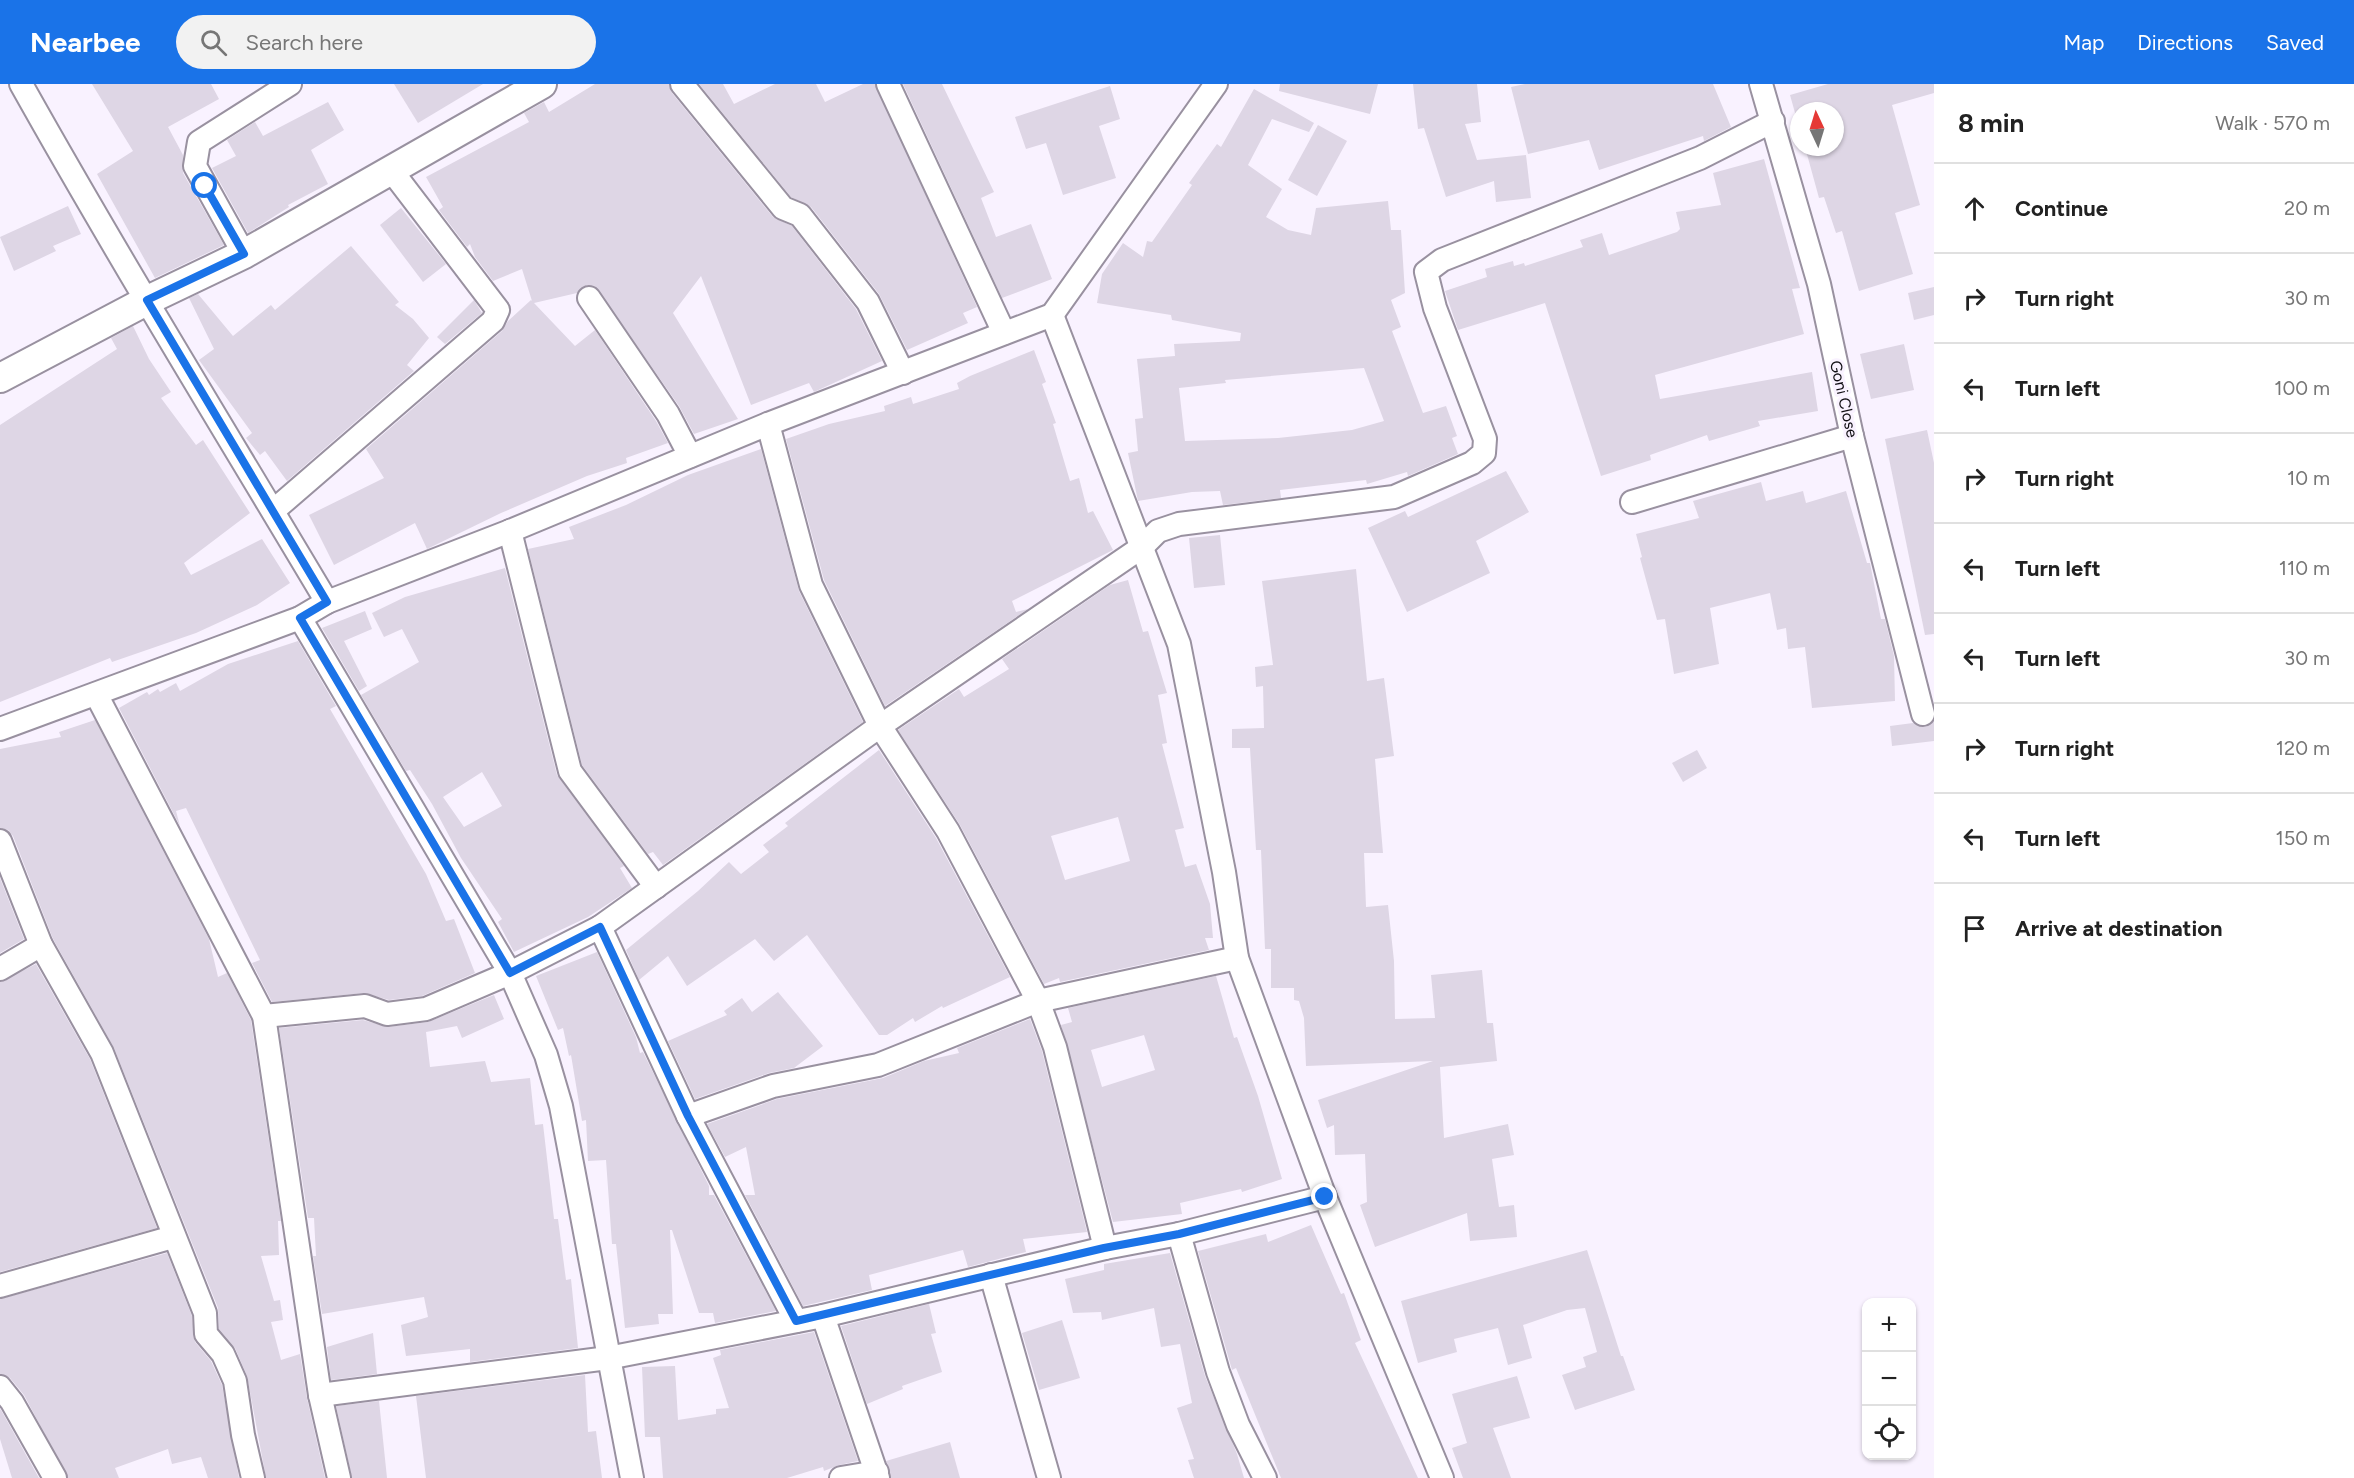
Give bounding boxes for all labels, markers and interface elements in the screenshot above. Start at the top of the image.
search box [176,15,596,69]
text: Nearbee [30,25,140,59]
icon: search [197,26,230,59]
text: Search here [245,29,363,56]
text: Map [2063,30,2104,55]
text: Directions [2137,30,2233,55]
text: Saved [2266,30,2324,55]
north arrow [1790,102,1844,156]
text: 8 min [1958,107,2024,139]
text: Walk · 570 m [2215,111,2330,135]
route start [191,172,217,198]
icon: ahead [1958,192,1991,225]
text: Continue [2015,195,2108,222]
text: 20 m [2284,196,2330,220]
icon: right [1958,282,1991,315]
text: Turn right [2015,285,2114,312]
text: 30 m [2284,286,2330,310]
street label: Goni Close [1826,359,1862,440]
icon: left [1958,372,1991,405]
text: Turn left [2015,375,2101,402]
text: 100 m [2274,376,2330,400]
icon: right [1958,462,1991,495]
text: Turn right [2015,465,2114,492]
text: 10 m [2287,466,2330,490]
icon: left [1958,552,1991,585]
text: Turn left [2015,555,2101,582]
text: 110 m [2279,556,2330,580]
icon: left [1958,642,1991,675]
text: Turn left [2015,645,2101,672]
text: 30 m [2284,646,2330,670]
icon: right [1958,732,1991,765]
text: Turn right [2015,735,2114,762]
text: 120 m [2276,736,2330,760]
icon: left [1958,822,1991,855]
text: Turn left [2015,825,2101,852]
text: 150 m [2275,826,2330,850]
icon: arrive [1958,912,1991,945]
text: Arrive at destination [2015,915,2223,942]
route end [1311,1183,1337,1209]
map controls [1862,1298,1916,1460]
button: + [1862,1298,1916,1352]
button: − [1862,1352,1916,1406]
button: locate [1862,1406,1916,1460]

